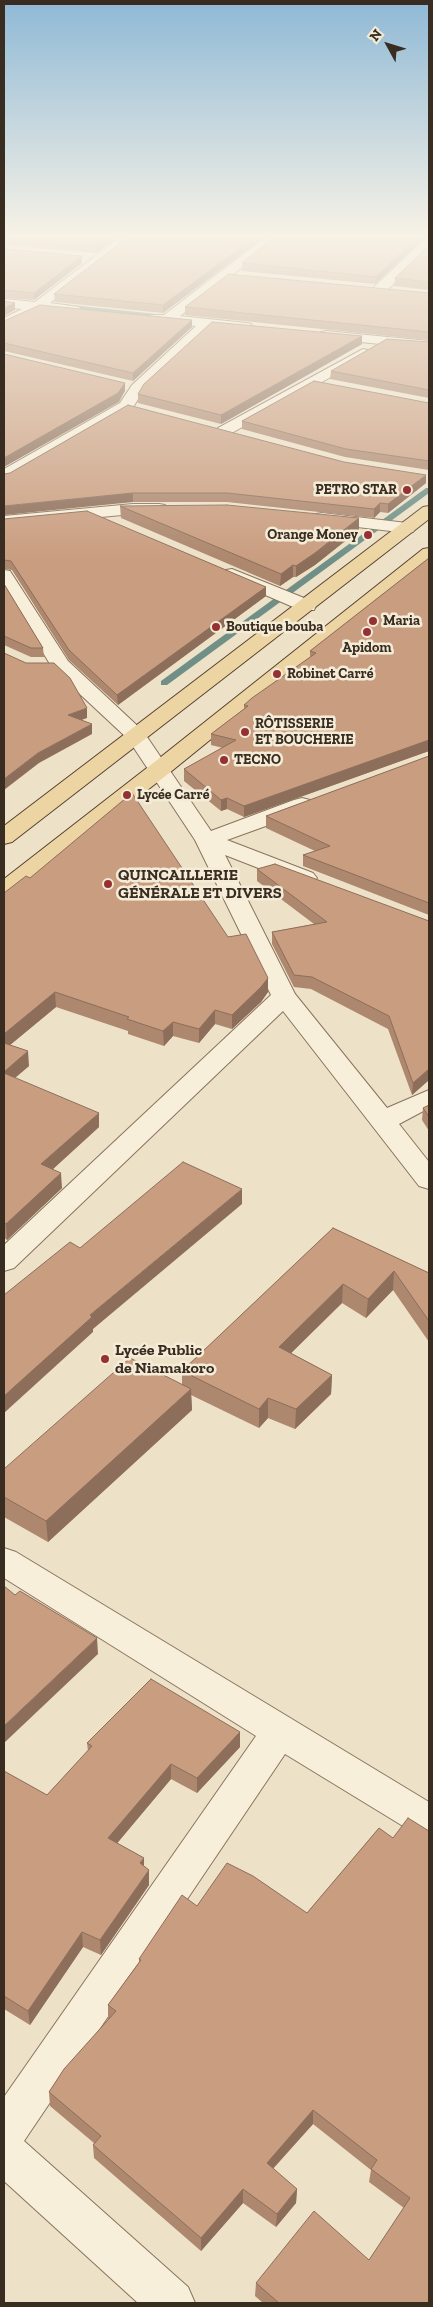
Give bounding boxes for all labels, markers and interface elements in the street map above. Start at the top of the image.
north arrow [363,20,413,70]
text: N [366,26,386,45]
place label: PETRO STAR [315,482,397,498]
marker: PETRO STAR [401,484,413,496]
place label: Orange Money [267,527,358,543]
marker: Orange Money [362,529,374,541]
place label: Maria [383,613,420,629]
marker: Maria [367,615,379,627]
place label: Boutique bouba [226,619,323,635]
marker: Boutique bouba [210,621,222,633]
marker: Apidom [361,626,373,638]
place label: Apidom [342,640,392,656]
place label: Robinet Carré [287,666,374,682]
marker: Robinet Carré [271,668,283,680]
place label: RÔTISSERIE ET BOUCHERIE [255,716,354,749]
marker: RÔTISSERIE ET BOUCHERIE [239,726,251,738]
place label: TECNO [234,752,281,768]
marker: TECNO [218,754,230,766]
place label: Lycée Carré [137,787,209,803]
marker: Lycée Carré [121,789,133,801]
place label: QUINCAILLERIE GÉNÉRALE ET DIVERS [118,865,282,903]
marker: QUINCAILLERIE GÉNÉRALE ET DIVERS [102,878,114,890]
place label: Lycée Public de Niamakoro [115,1340,214,1378]
marker: Lycée Public de Niamakoro [99,1353,111,1365]

